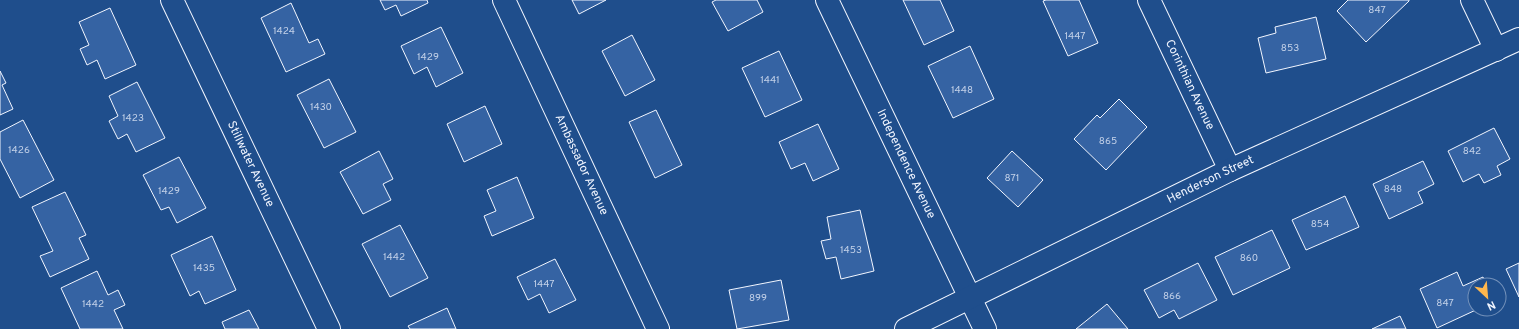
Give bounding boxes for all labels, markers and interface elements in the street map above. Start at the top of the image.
house number: 847 [1368,4,1386,17]
house number: 1424 [273,25,295,38]
house number: 1447 [1064,30,1086,43]
street label: Corinthian Avenue [1161,37,1218,133]
house number: 853 [1281,42,1299,55]
house number: 1429 [417,51,439,64]
house number: 1441 [760,74,780,87]
house number: 1448 [951,84,973,97]
house number: 1430 [310,101,332,114]
street label: Independence Avenue [873,107,939,221]
house number: 1423 [122,112,144,125]
street label: Ambassador Avenue [551,112,612,218]
street label: Stillwater Avenue [223,119,278,210]
house number: 865 [1099,135,1117,148]
house number: 1426 [8,144,30,157]
house number: 842 [1463,145,1481,158]
street label: Henderson Street [1164,152,1256,208]
house number: 871 [1004,172,1020,185]
house number: 848 [1384,183,1402,196]
house number: 1429 [158,185,180,198]
house number: 854 [1311,218,1329,231]
house number: 1453 [840,244,862,257]
house number: 1442 [383,251,405,264]
house number: 860 [1240,252,1258,265]
house number: 1435 [193,262,215,275]
north arrow [1467,277,1507,317]
house number: 1447 [533,278,555,291]
house number: 866 [1163,290,1181,303]
house number: 899 [749,292,767,305]
house number: 847 [1436,297,1454,310]
text: N [1484,297,1498,313]
house number: 1442 [82,298,104,311]

